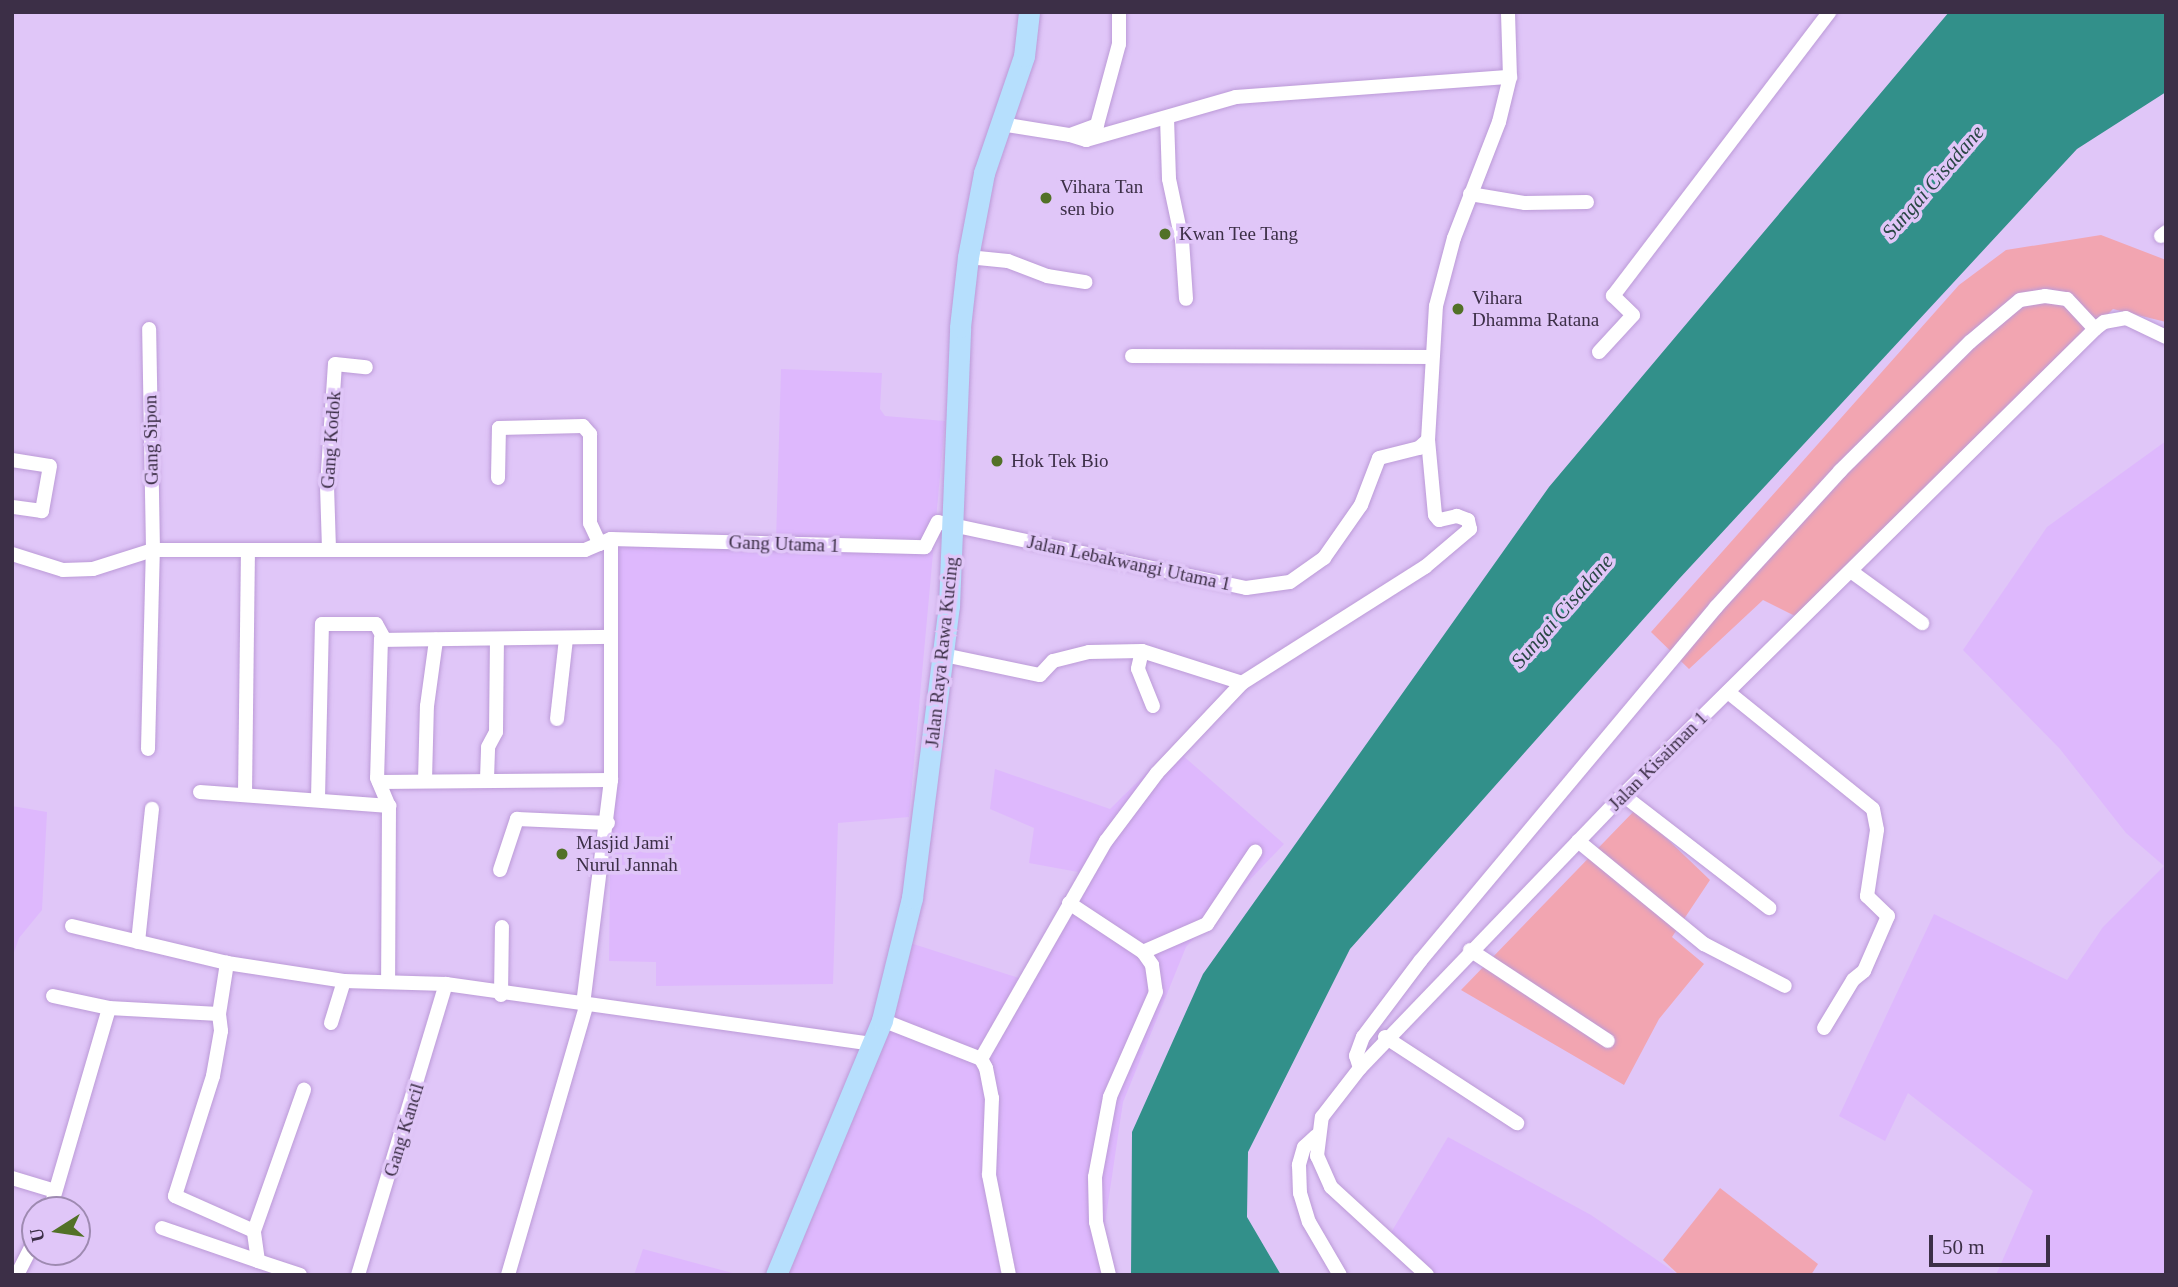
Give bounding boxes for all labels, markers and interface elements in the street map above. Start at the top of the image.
water label: Sungai Cisadane [1877,120,1989,244]
place label: Vihara Tan sen bio [1060,176,1144,220]
marker: Vihara Tan sen bio [1038,190,1054,206]
place label: Kwan Tee Tang [1179,223,1299,245]
marker: Kwan Tee Tang [1157,226,1173,242]
place label: Vihara Dhamma Ratana [1472,287,1599,331]
marker: Vihara Dhamma Ratana [1450,301,1466,317]
street label: Gang Kodok [316,391,346,489]
street label: Gang Sipon [139,395,163,485]
place label: Hok Tek Bio [1011,450,1109,472]
marker: Hok Tek Bio [989,453,1005,469]
street label: Jalan Lebakwangi Utama 1 [1025,530,1233,596]
street label: Gang Utama 1 [728,531,840,557]
water label: Sungai Cisadane [1506,549,1618,673]
street label: Jalan Raya Rawa Kucing [921,556,963,748]
street label: Jalan Kisaiman 1 [1604,707,1712,815]
place label: Masjid Jami' Nurul Jannah [576,832,678,876]
marker: Masjid Jami' Nurul Jannah [554,846,570,862]
street label: Gang Kancil [379,1081,429,1179]
north arrow [21,1196,91,1266]
scale bar [1933,1220,2054,1264]
text: U [25,1226,49,1244]
text: 50 m [1942,1235,1985,1259]

